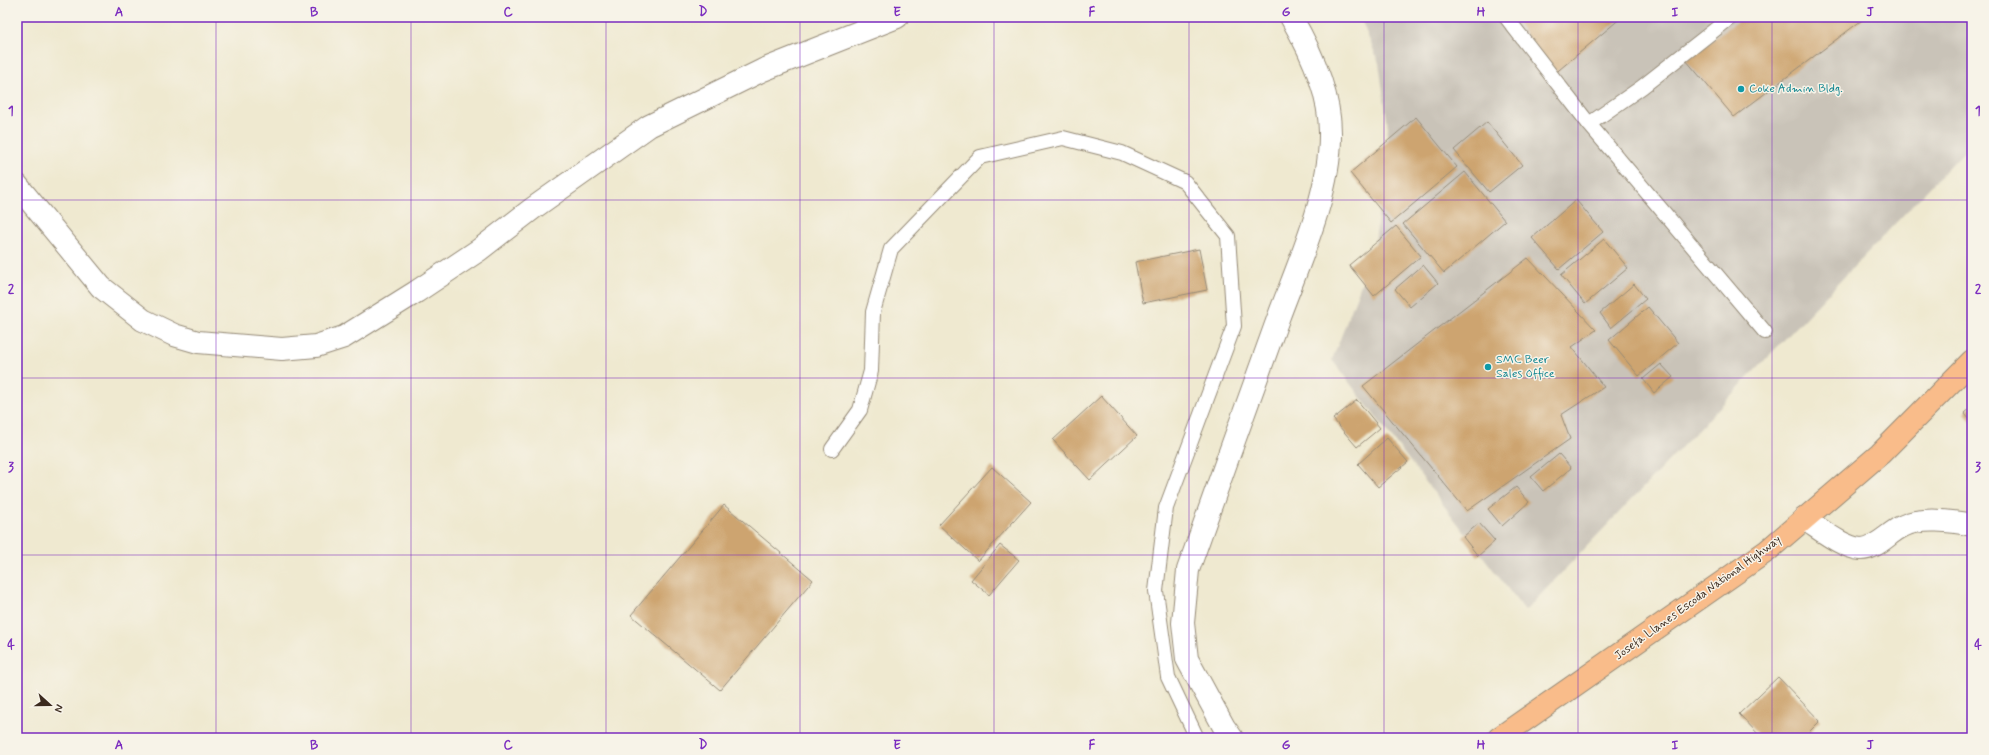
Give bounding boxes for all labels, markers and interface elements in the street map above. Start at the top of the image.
text: A [115,4,123,21]
text: B [310,4,319,21]
text: C [503,4,513,21]
text: D [699,4,708,21]
text: E [893,4,901,21]
text: F [1089,4,1096,21]
text: G [1282,4,1291,21]
text: H [1477,4,1486,21]
text: I [1672,4,1679,21]
text: J [1866,4,1874,21]
place label: Coke Admin Bldg. [1749,81,1843,97]
marker: Coke Admin Bldg. [1736,84,1746,94]
text: 1 [8,103,14,120]
text: 1 [1975,103,1981,120]
text: 2 [8,281,15,298]
text: 2 [1975,281,1982,298]
place label: SMC Beer Sales Office [1496,352,1555,382]
marker: SMC Beer Sales Office [1483,362,1493,372]
text: 3 [8,459,14,476]
text: 3 [1975,459,1981,476]
street label: Josefa Llanes Escoda National Highway [1611,532,1785,664]
text: 4 [7,637,15,654]
text: 4 [1974,637,1982,654]
north arrow [30,685,70,725]
text: N [51,702,66,714]
text: A [115,737,123,754]
text: B [310,737,319,754]
text: C [503,737,513,754]
text: D [699,737,708,754]
text: E [893,737,901,754]
text: F [1089,737,1096,754]
text: G [1282,737,1291,754]
text: H [1477,737,1486,754]
text: I [1672,737,1679,754]
text: J [1866,737,1874,754]

